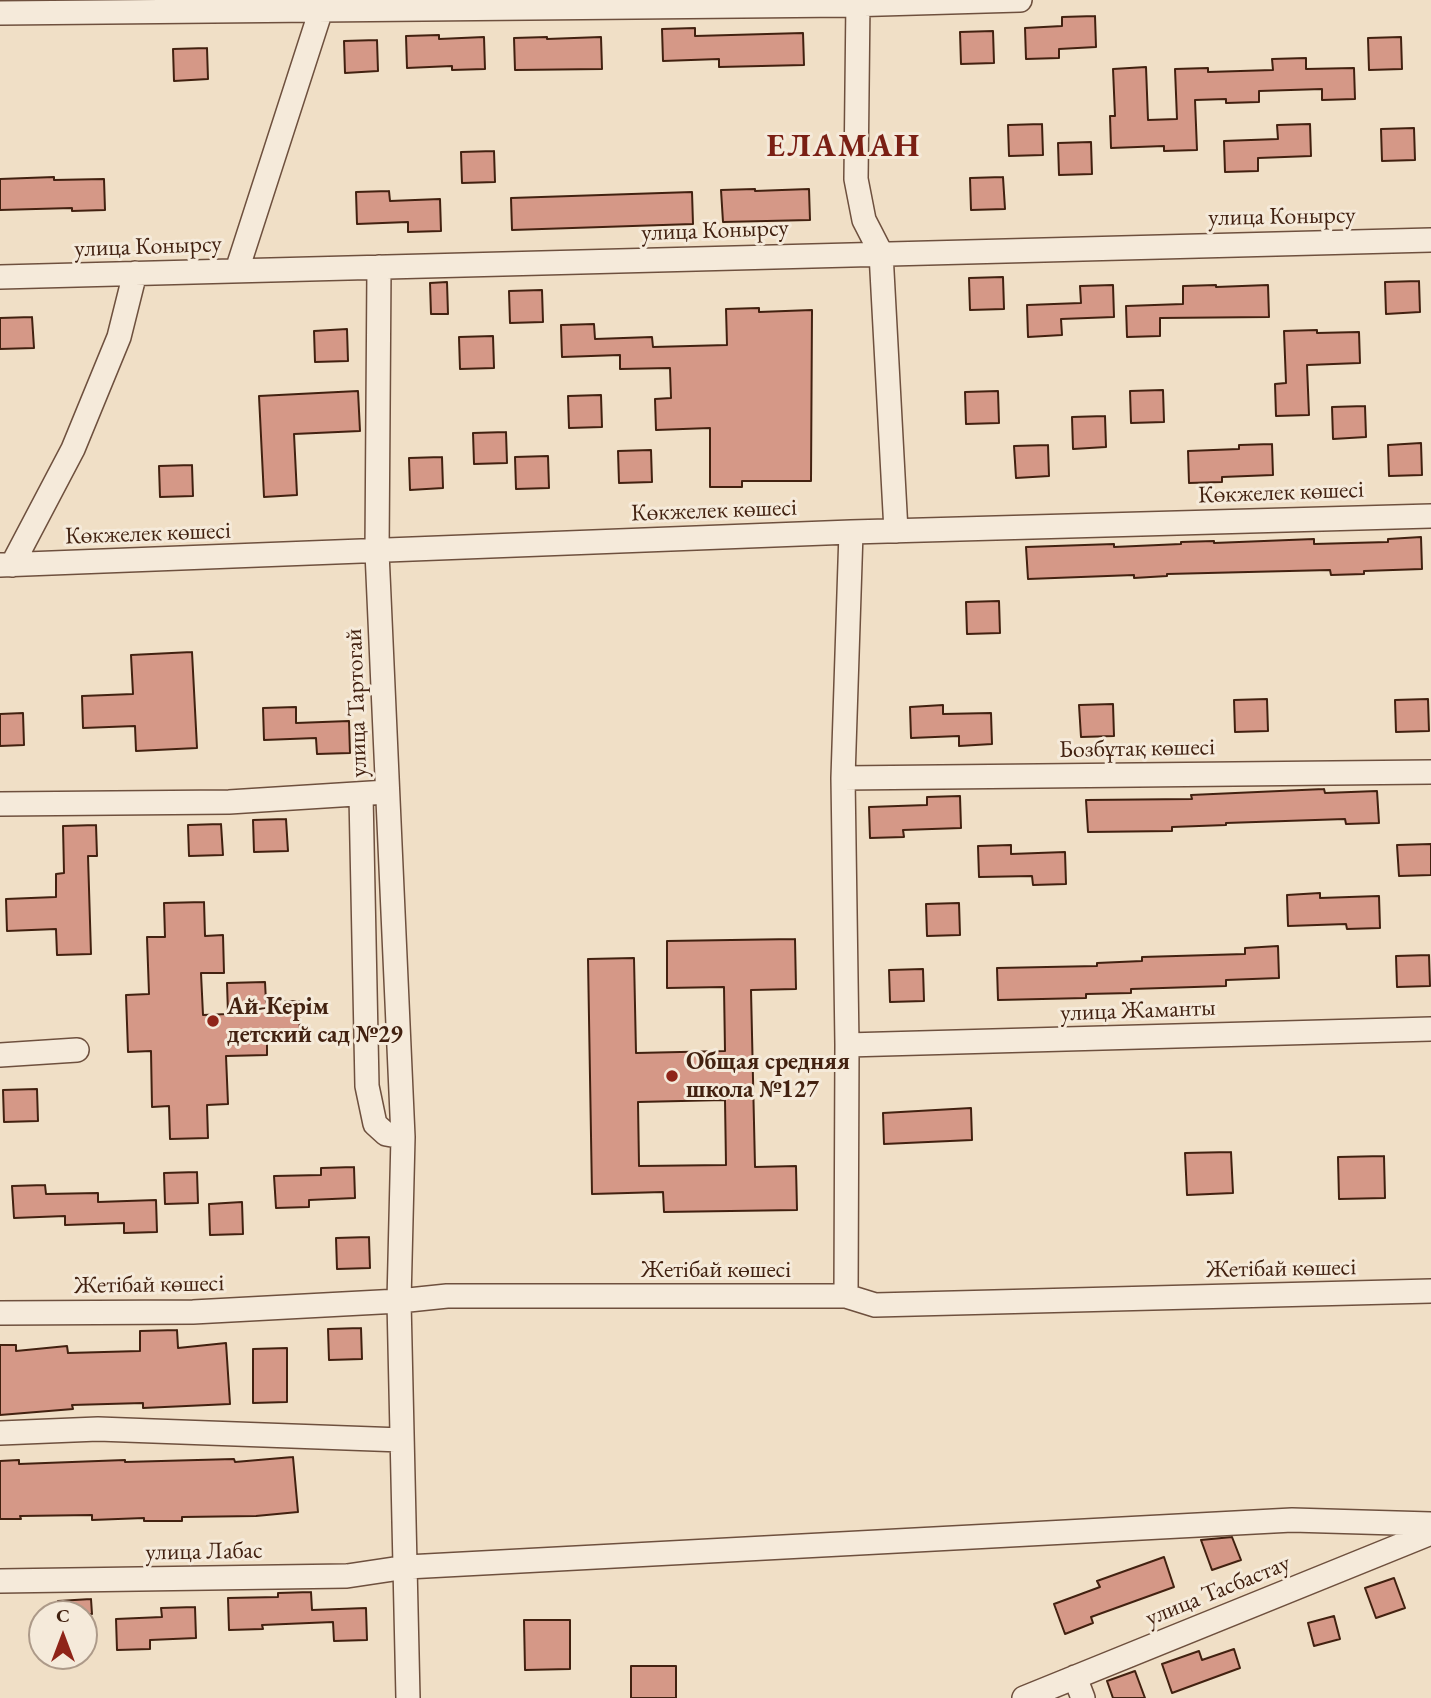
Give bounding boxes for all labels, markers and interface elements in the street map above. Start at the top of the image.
district label: ЕЛАМАН [767,128,921,166]
street label: улица Конырсу [1208,201,1356,233]
street label: улица Конырсу [641,214,789,248]
street label: улица Конырсу [74,230,222,264]
street label: Көкжелек көшесі [1198,476,1364,510]
street label: Көкжелек көшесі [631,494,797,528]
street label: Көкжелек көшесі [65,517,231,551]
street label: улица Тартогай [340,628,374,778]
street label: Бозбұтақ көшесі [1059,733,1215,765]
place label: Ай-Керім детский сад №29 [227,993,403,1049]
street label: улица Жаманты [1060,994,1216,1028]
marker: Ай-Керім детский сад №29 [205,1013,221,1029]
place label: Общая средняя школа №127 [686,1048,850,1104]
marker: Общая средняя школа №127 [664,1068,680,1084]
street label: Жетібай көшесі [1206,1253,1356,1285]
street label: Жетібай көшесі [641,1256,791,1284]
street label: Жетібай көшесі [74,1269,224,1301]
street label: улица Лабас [145,1537,263,1567]
street label: улица Тасбастау [1141,1549,1295,1633]
north arrow [28,1600,98,1670]
text: С [56,1603,70,1628]

